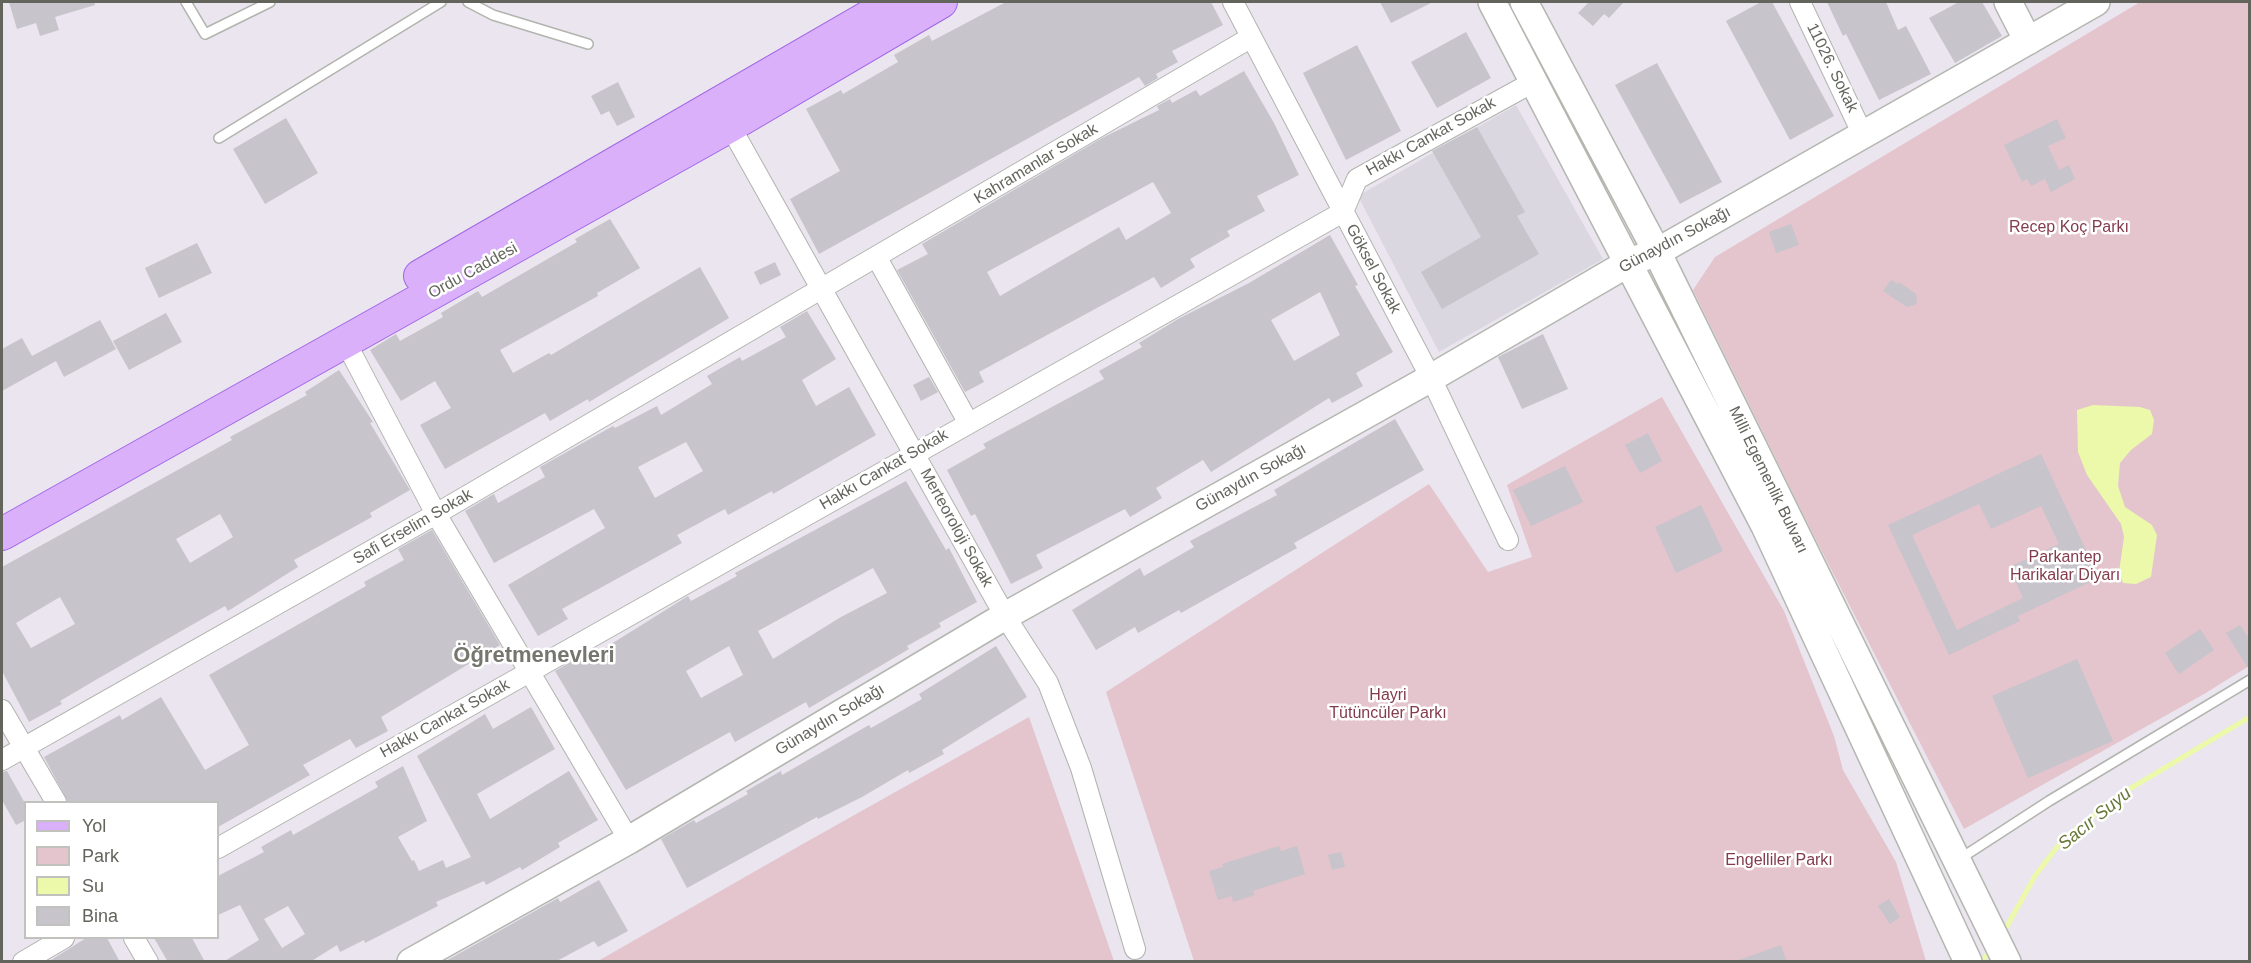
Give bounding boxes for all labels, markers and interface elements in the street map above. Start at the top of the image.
street label: 11026. Sokak [1802,20,1862,116]
street label: Hakkı Cankat Sokak [1363,93,1499,181]
street label: Kahramanlar Sokak [971,120,1101,208]
street label: Günaydın Sokağı [1616,203,1734,277]
park label: Recep Koç Parkı [2009,218,2129,238]
street label: Göksel Sokak [1341,221,1405,317]
street label: Ordu Caddesi [425,239,521,303]
street label: Milli Egemenlik Bulvarı [1724,403,1812,557]
street label: Hakkı Cankat Sokak [816,425,952,515]
street label: Günaydın Sokağı [1192,440,1310,516]
street label: Merteoroloji Sokak [915,465,997,591]
street label: Safi Erselim Sokak [350,485,476,569]
park label: Parkantep Harikalar Diyarı [2010,548,2120,586]
district label: Öğretmenevleri [453,643,615,669]
street label: Hakkı Cankat Sokak [377,675,513,763]
street label: Günaydın Sokağı [772,680,888,760]
park label: Hayri Tütüncüler Parkı [1329,686,1447,724]
water label: Sacır Suyu [2054,783,2136,855]
legend [24,801,219,939]
text: Yol [82,816,106,836]
text: Park [82,846,119,866]
park label: Engelliler Parkı [1725,851,1833,871]
text: Su [82,876,104,896]
text: Bina [82,906,118,926]

